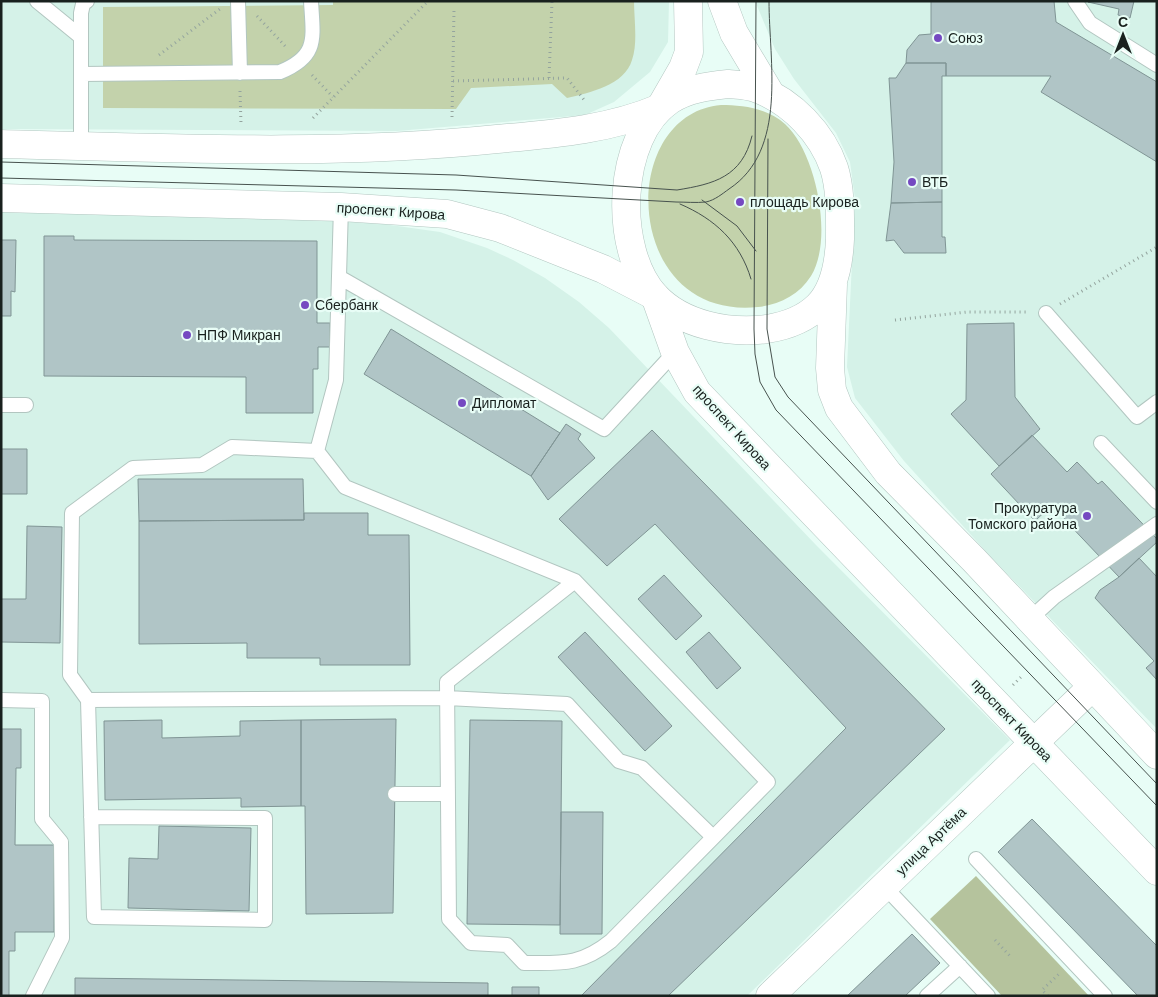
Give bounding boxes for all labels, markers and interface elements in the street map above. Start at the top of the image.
north arrow [1098,10,1148,60]
text: С [1118,14,1128,30]
place label: Союз [948,30,983,46]
marker: Союз [932,32,944,44]
place label: ВТБ [922,174,948,190]
marker: ВТБ [906,176,918,188]
place label: площадь Кирова [750,194,859,210]
marker: площадь Кирова [734,196,746,208]
street label: проспект Кирова [336,199,446,223]
place label: Сбербанк [315,297,379,313]
marker: Сбербанк [299,299,311,311]
place label: НПФ Микран [197,327,281,343]
marker: НПФ Микран [181,329,193,341]
street label: проспект Кирова [690,381,774,473]
place label: Дипломат [472,395,537,411]
marker: Дипломат [456,397,468,409]
place label: Прокуратура Томского района [968,500,1077,532]
marker: Прокуратура Томского района [1081,510,1093,522]
street label: проспект Кирова [968,675,1056,765]
street label: улица Артёма [893,804,969,878]

